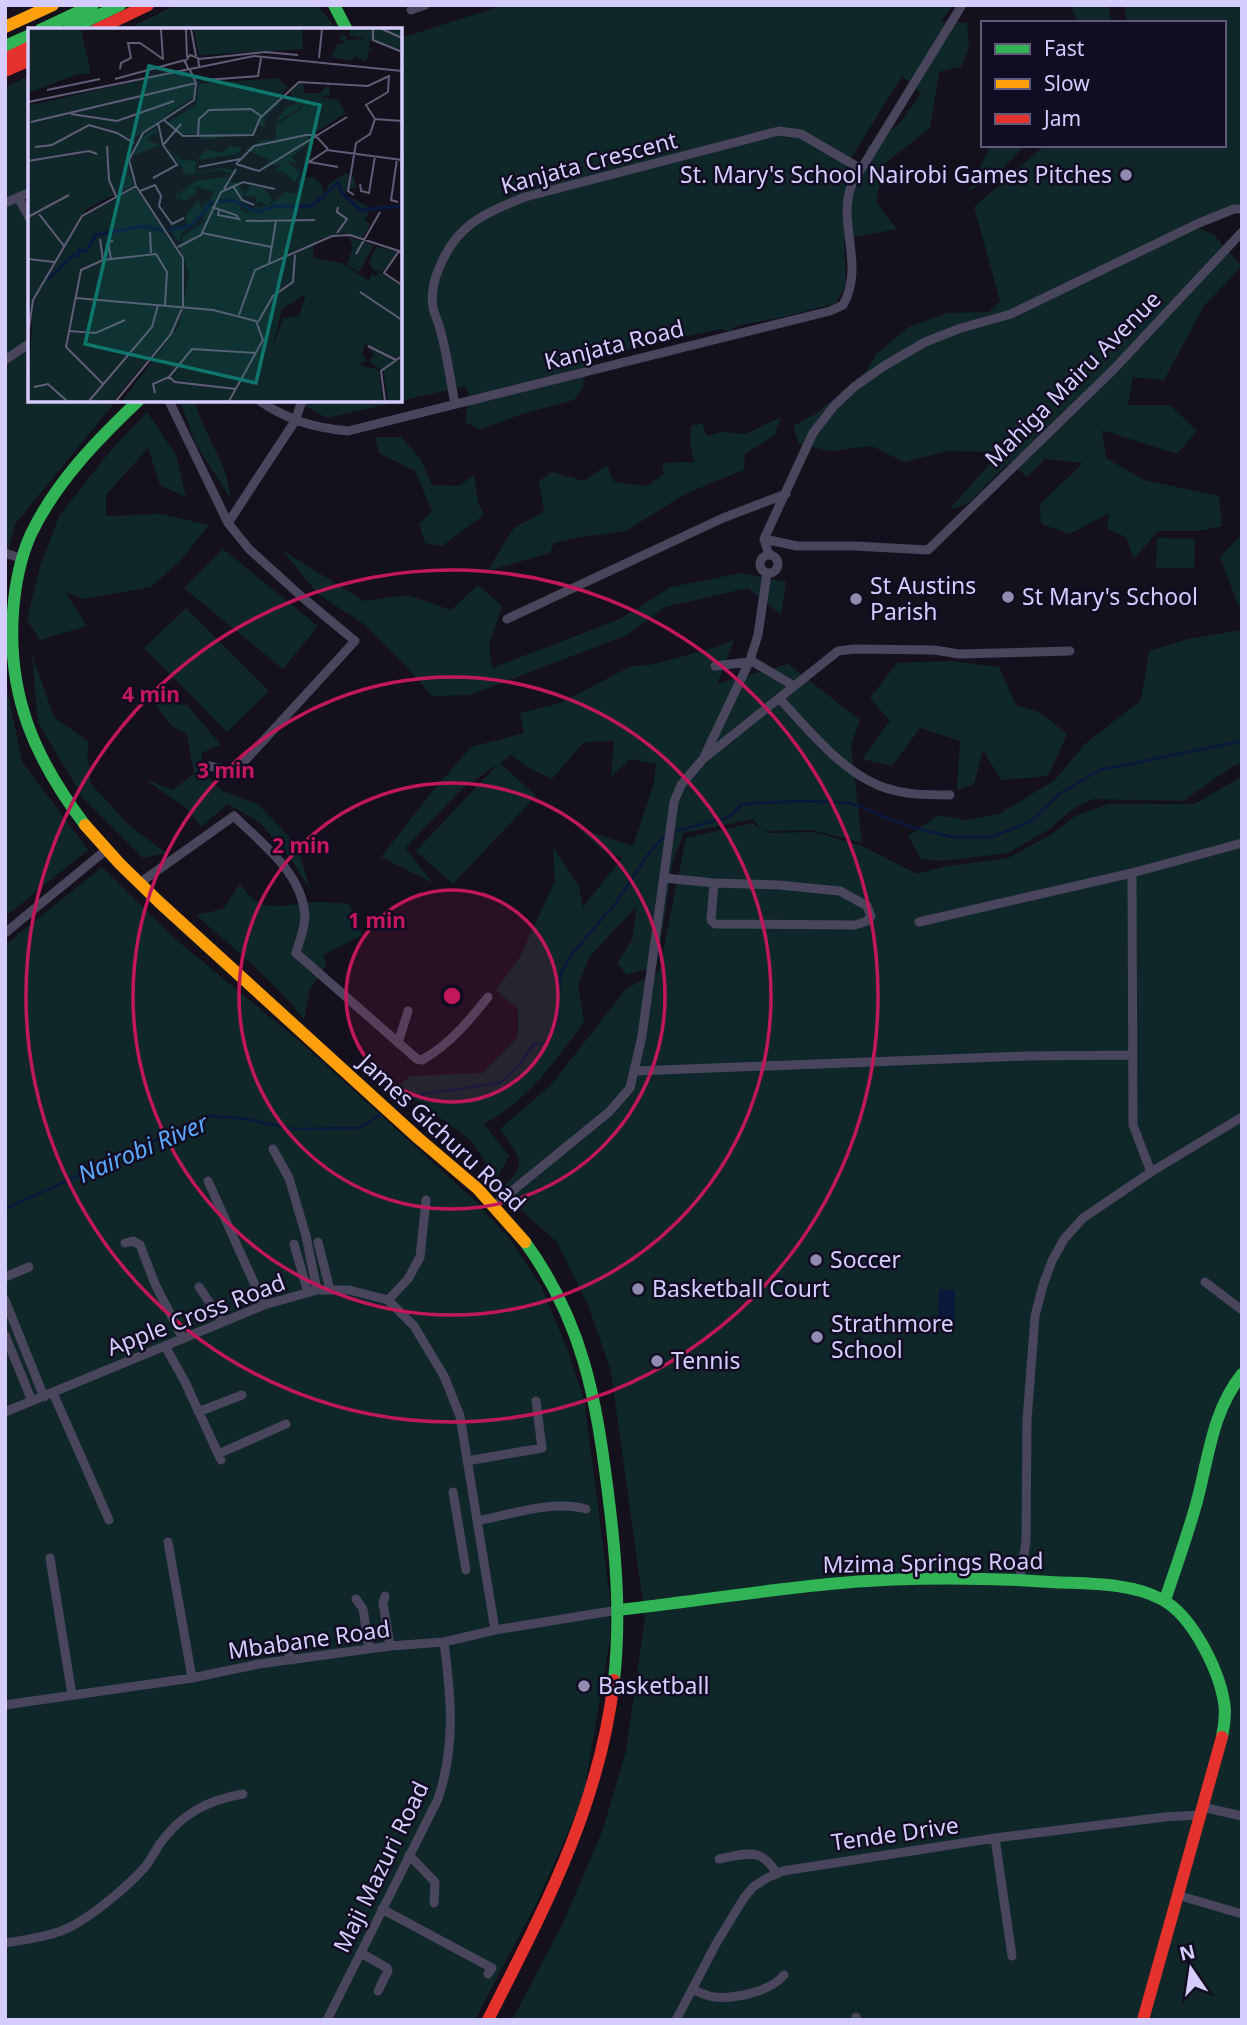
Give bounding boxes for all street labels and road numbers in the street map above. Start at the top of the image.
street label: Kanjata Crescent [497,123,681,201]
street label: Mahiga Mairu Avenue [977,283,1167,473]
street label: Kanjata Road [541,311,687,377]
street label: James Gichuru Road [351,1045,533,1218]
street label: Apple Cross Road [102,1265,289,1363]
street label: Mzima Springs Road [822,1544,1044,1580]
street label: Mbabane Road [226,1612,392,1666]
street label: Maji Mazuri Road [325,1775,435,1958]
street label: Tende Drive [829,1808,961,1858]

